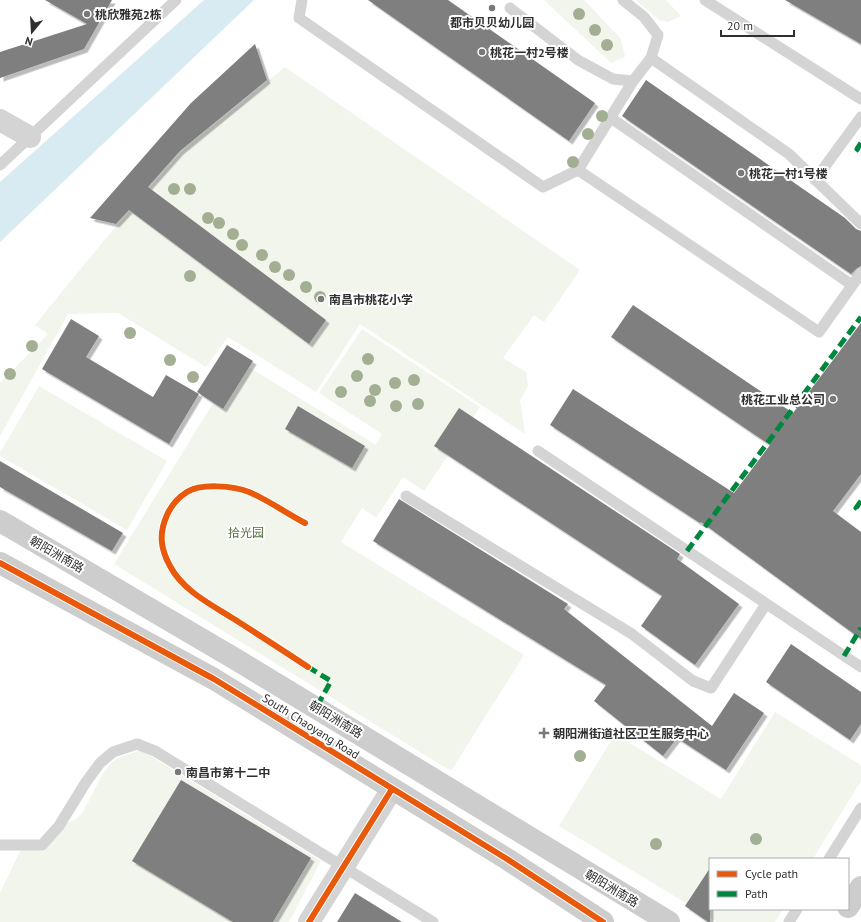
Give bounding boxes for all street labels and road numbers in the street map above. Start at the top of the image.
street label: 朝阳洲南路 [27,533,87,575]
street label: South Chaoyang Road [260,690,362,762]
street label: 朝阳洲南路 [306,697,366,741]
street label: 朝阳洲南路 [582,866,642,910]

